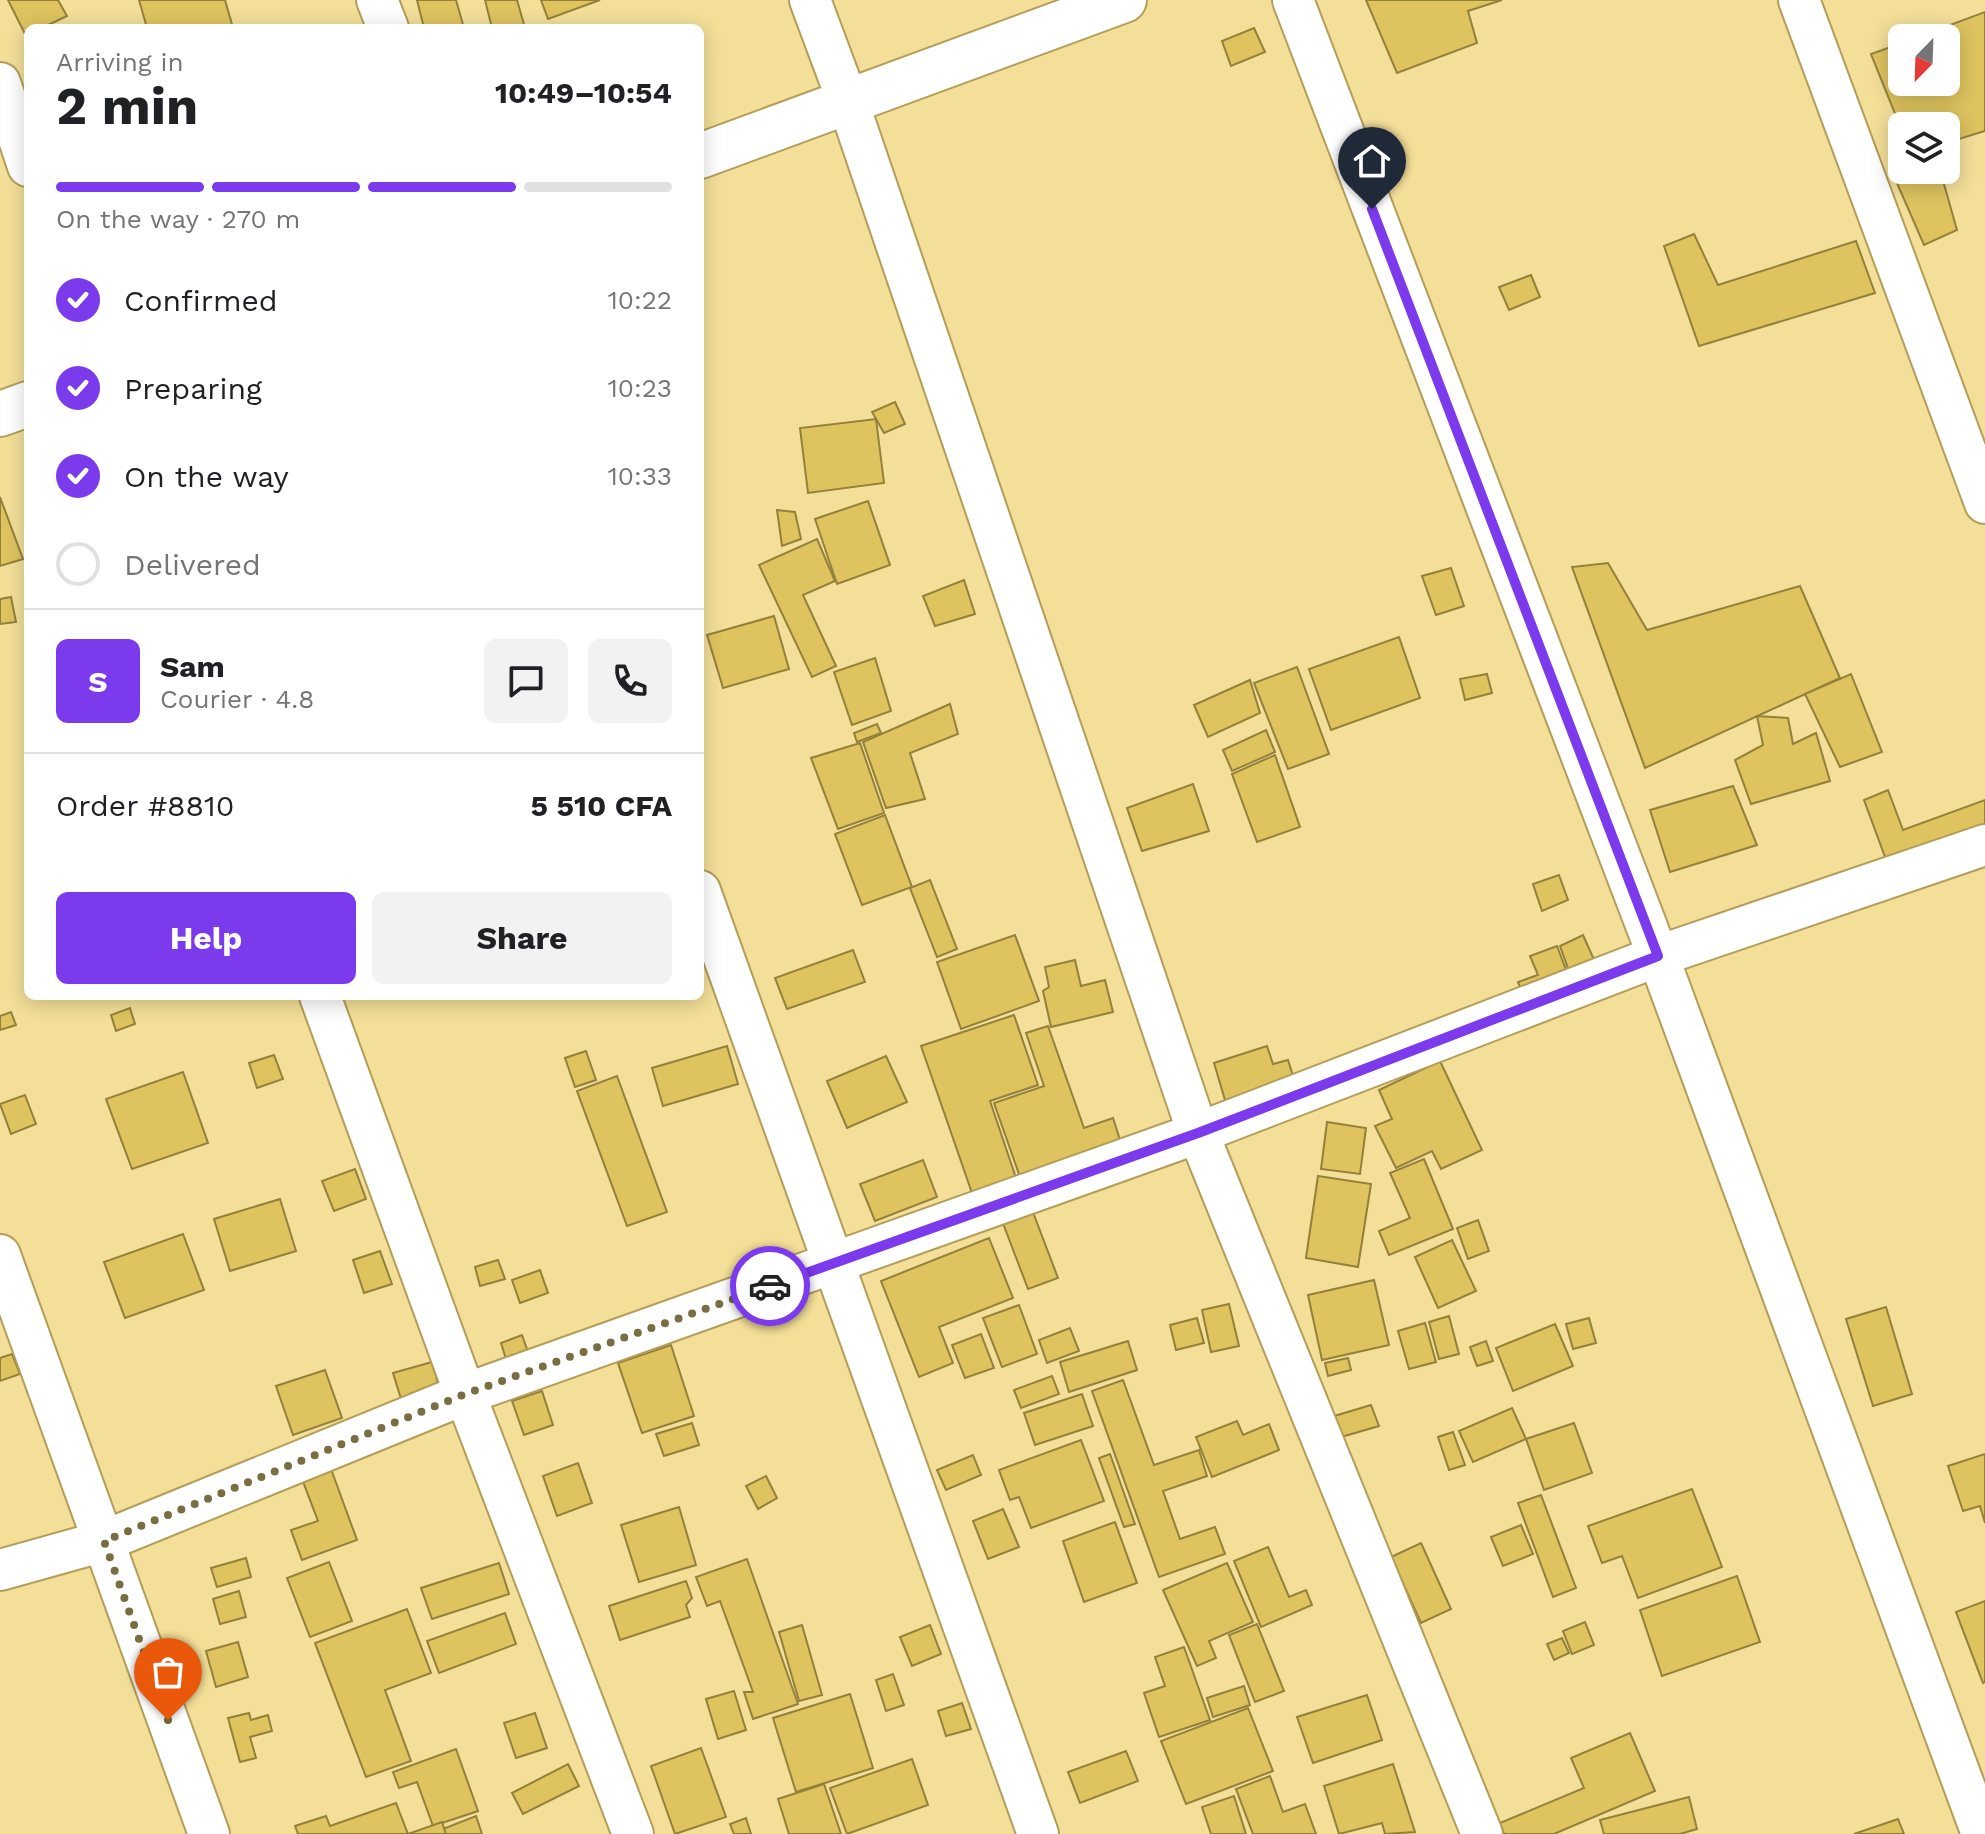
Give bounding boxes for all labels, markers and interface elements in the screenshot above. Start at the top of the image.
north arrow [1888,24,1960,96]
map controls [1888,24,1960,184]
text: Arriving in [56,47,184,77]
text: 10:49–10:54 [495,75,672,110]
text: 2 min [56,76,198,137]
button: layers [1888,112,1960,184]
pin [1338,127,1406,209]
icon: home [1350,139,1394,183]
text: On the way · 270 m [56,204,300,234]
icon: check [56,278,100,322]
text: Confirmed [124,283,278,318]
text: 10:22 [608,285,672,315]
icon: check [56,366,100,410]
text: Preparing [124,371,262,406]
text: 10:23 [608,373,672,403]
icon: check [56,454,100,498]
text: On the way [124,459,289,494]
text: 10:33 [608,461,672,491]
text: Delivered [124,547,261,582]
button: chat [484,639,568,723]
button: phone [588,639,672,723]
text: Sam [160,649,225,684]
text: S [88,664,108,699]
text: Courier · 4.8 [160,684,314,714]
text: Order #8810 [56,788,234,823]
text: 5 510 CFA [530,788,672,823]
button: Help [56,892,356,984]
button: Share [372,892,672,984]
courier [730,1246,810,1326]
icon: car [748,1264,792,1308]
pin [134,1638,202,1720]
icon: bag [146,1650,190,1694]

